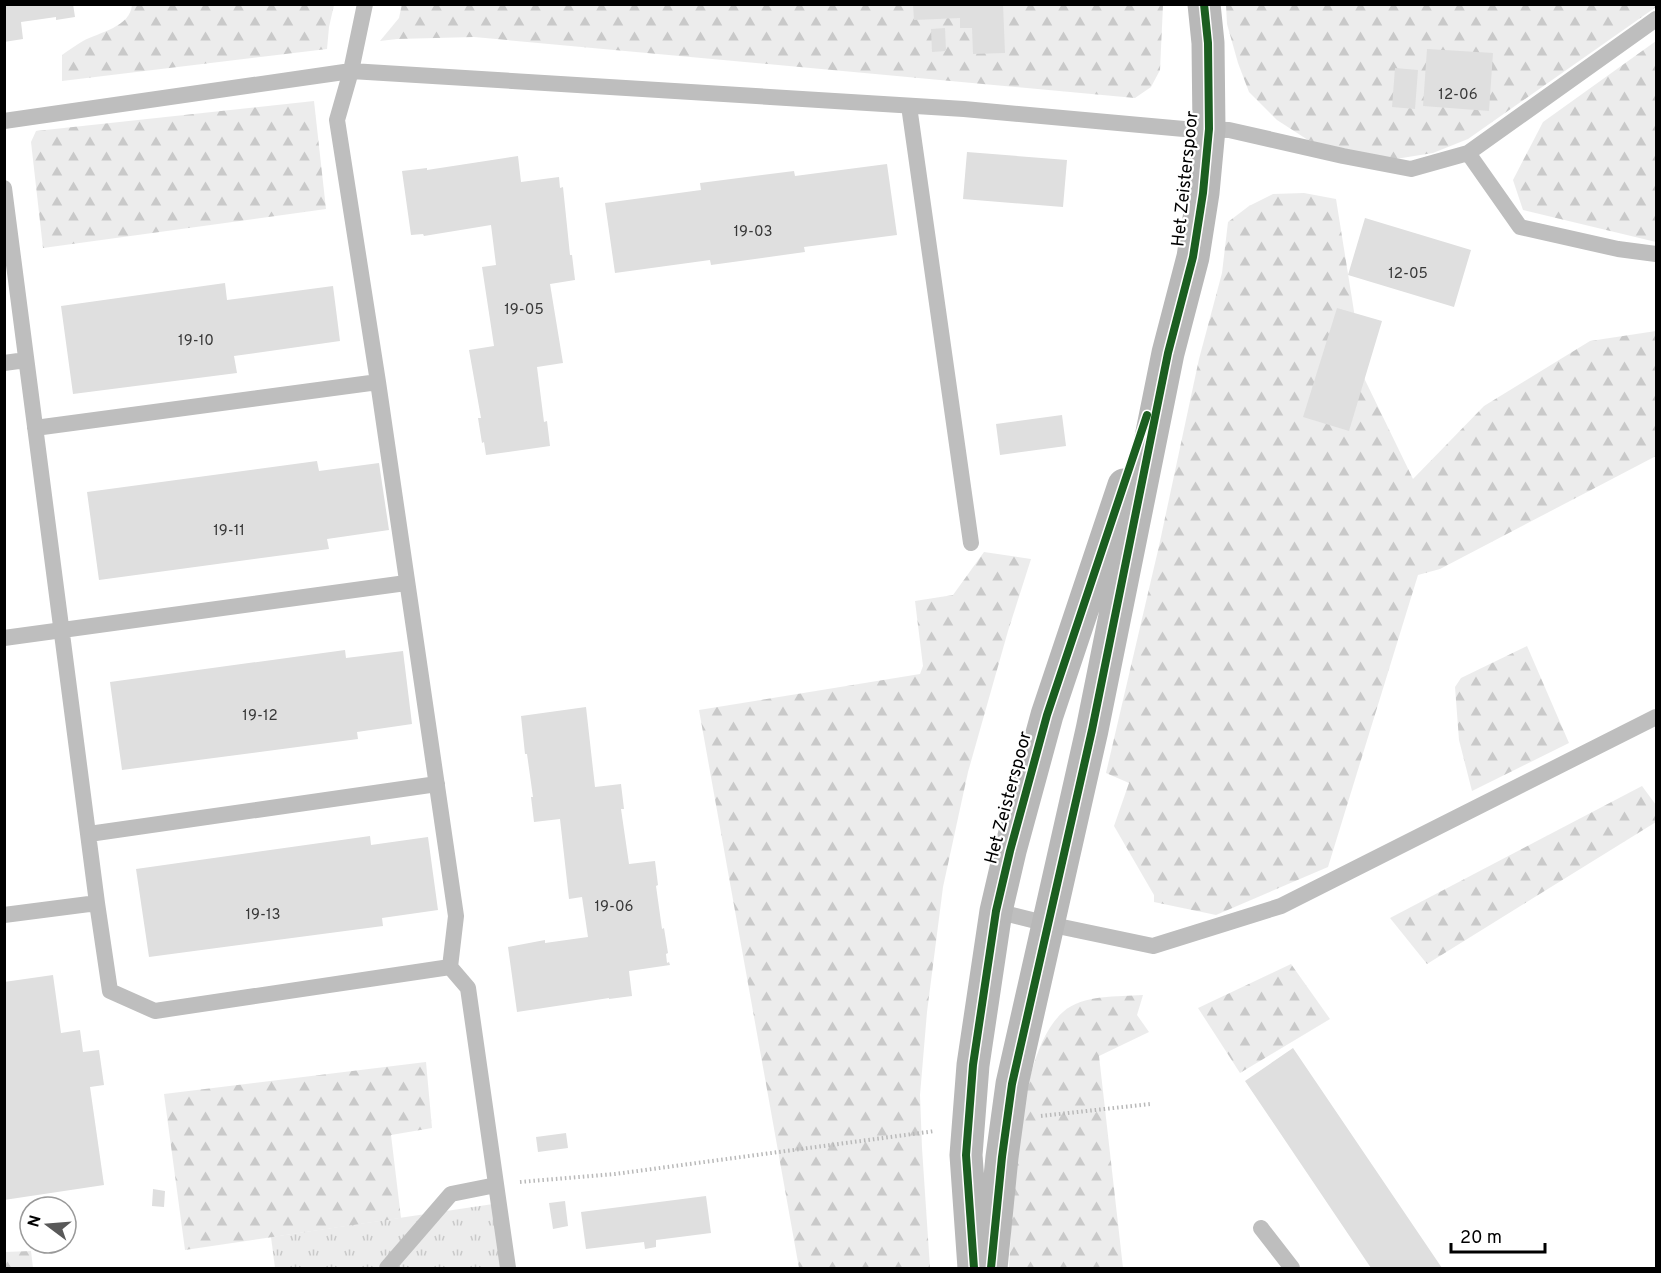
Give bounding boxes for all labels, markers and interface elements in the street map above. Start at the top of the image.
house number: 12-06 [1438,86,1478,105]
street label: Het Zeisterspoor [1167,110,1205,248]
house number: 19-03 [733,223,773,242]
house number: 12-05 [1388,265,1428,284]
house number: 19-05 [504,301,544,320]
house number: 19-10 [178,332,214,351]
house number: 19-11 [213,522,245,541]
house number: 19-12 [242,707,278,726]
street label: Het Zeisterspoor [980,729,1038,867]
house number: 19-06 [594,898,634,917]
house number: 19-13 [245,906,281,925]
north arrow [18,1195,78,1255]
text: N [24,1213,47,1230]
scale bar [1451,1216,1546,1254]
text: 20 m [1460,1227,1502,1250]

